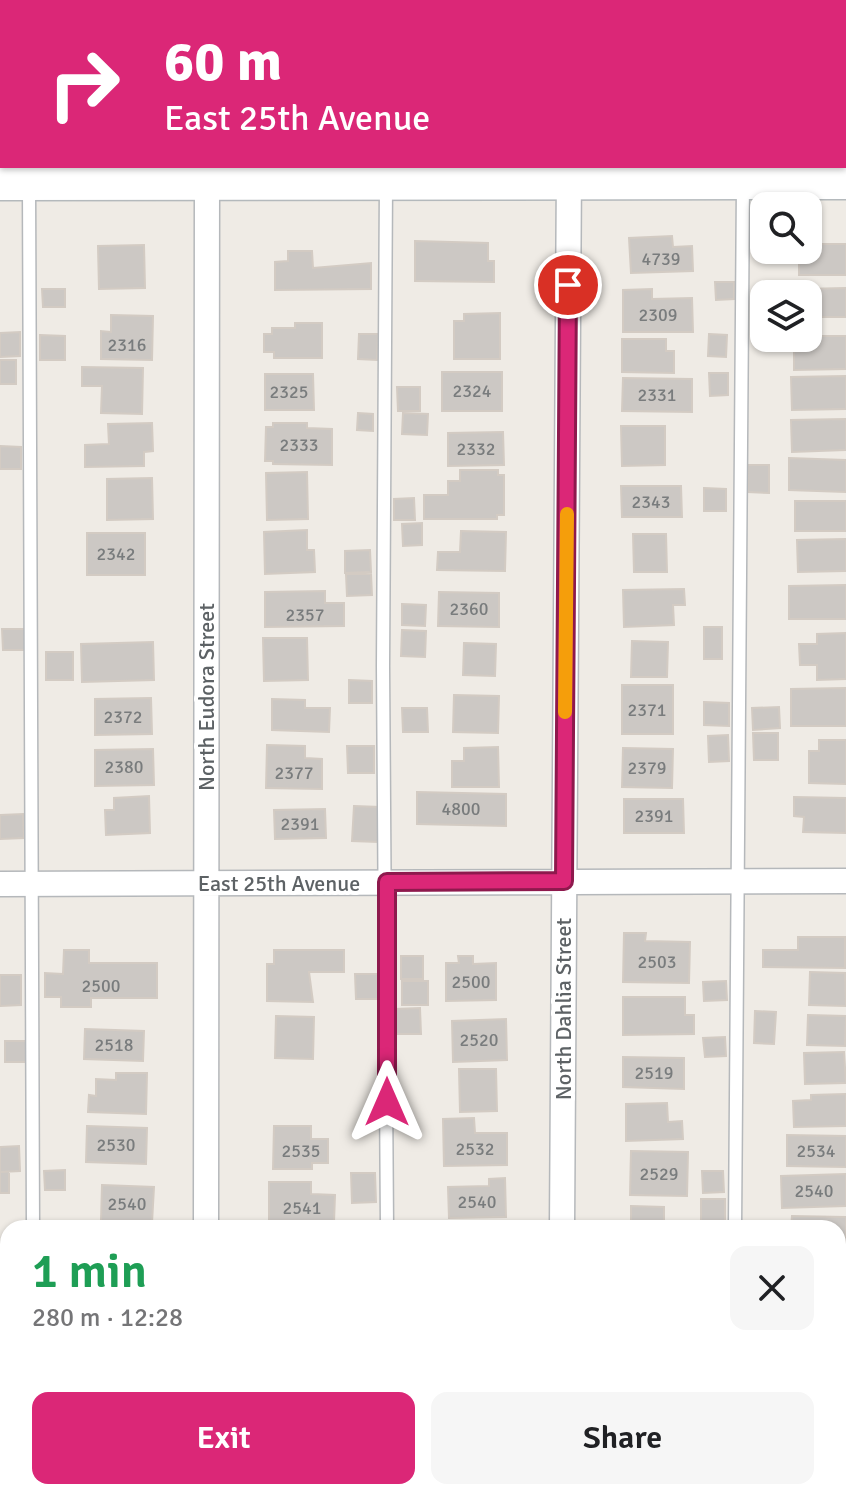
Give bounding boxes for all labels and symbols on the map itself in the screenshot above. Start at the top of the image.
house number: 4739 [642,248,680,270]
pin [534,251,602,319]
house number: 2309 [639,304,677,326]
house number: 2316 [108,334,146,356]
house number: 2324 [453,380,492,402]
house number: 2325 [270,381,308,403]
house number: 2331 [638,384,676,406]
house number: 2333 [280,434,318,456]
house number: 2332 [457,438,495,460]
house number: 2343 [632,491,670,513]
house number: 2342 [97,543,135,565]
house number: 2360 [450,598,488,620]
street label: North Eudora Street [193,603,220,791]
house number: 2357 [286,604,324,626]
house number: 2371 [628,699,666,721]
house number: 2372 [104,706,142,728]
house number: 2380 [105,756,143,778]
house number: 2379 [628,757,666,779]
house number: 2377 [275,762,313,784]
house number: 4800 [442,798,480,820]
house number: 2391 [635,805,673,827]
house number: 2391 [281,813,319,835]
street label: East 25th Avenue [198,870,360,897]
street label: North Dahlia Street [550,918,577,1100]
house number: 2503 [638,951,676,973]
house number: 2500 [452,971,490,993]
house number: 2500 [82,975,120,997]
house number: 2520 [460,1029,498,1051]
house number: 2518 [95,1034,133,1056]
position arrow [345,1060,429,1144]
house number: 2519 [635,1062,673,1084]
house number: 2530 [97,1134,135,1156]
house number: 2532 [456,1138,494,1160]
house number: 2535 [282,1140,320,1162]
house number: 2534 [797,1140,836,1162]
house number: 2529 [640,1163,678,1185]
house number: 2540 [795,1180,833,1202]
house number: 2540 [458,1191,496,1213]
house number: 2540 [108,1193,146,1215]
house number: 2541 [283,1197,321,1219]

